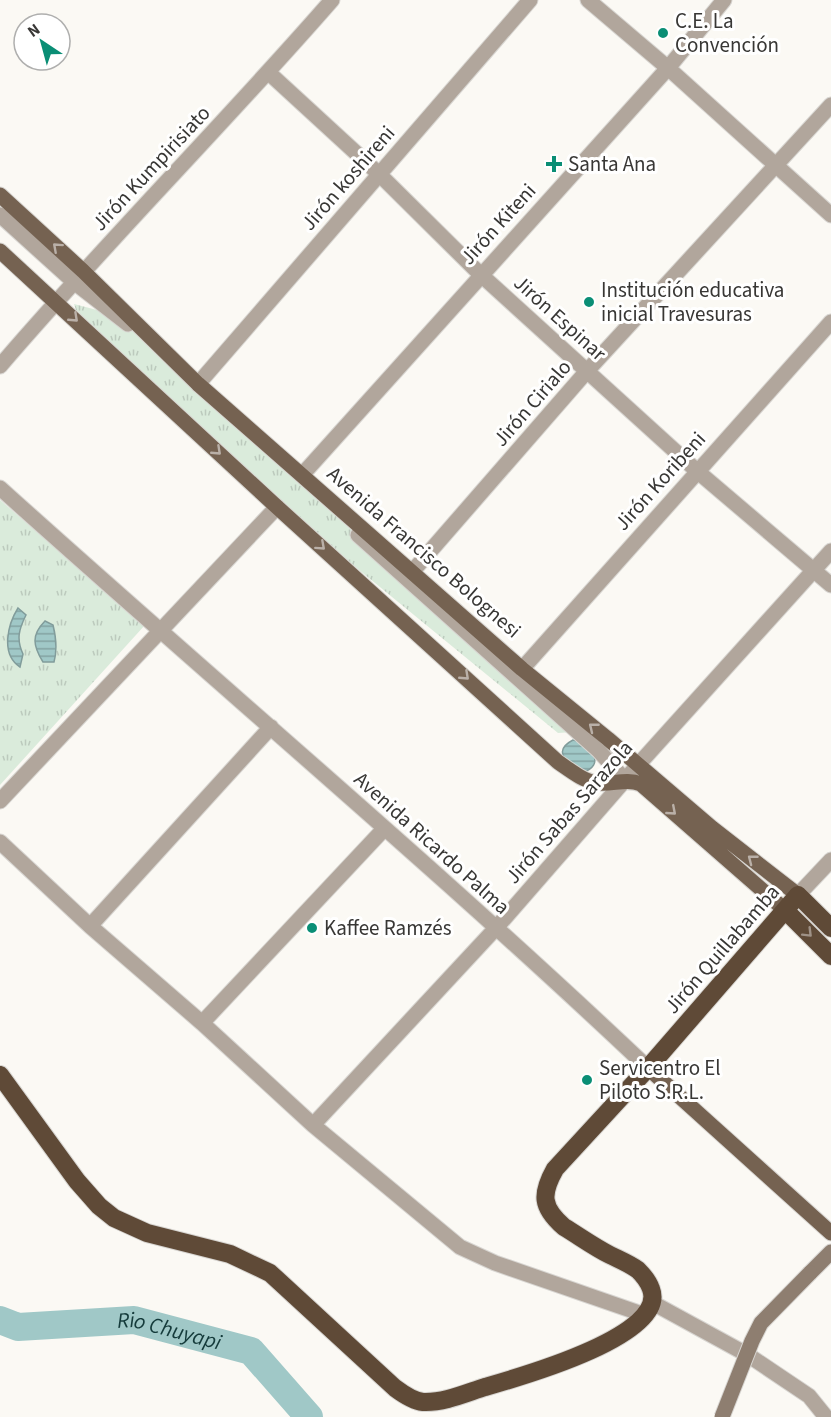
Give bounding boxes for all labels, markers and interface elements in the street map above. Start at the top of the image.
place label: C.E. La Convención [675,6,779,60]
north arrow [12,12,72,72]
text: N [23,19,45,43]
marker: C.E. La Convención [656,26,670,40]
street label: Jirón Kumpirisiato [85,99,217,237]
street label: Jirón koshireni [294,119,402,237]
place label: Santa Ana [568,149,656,179]
marker: Santa Ana [545,155,563,173]
street label: Jirón Kiteni [453,177,543,271]
one-way arrow [53,243,64,254]
street label: Jirón Espinar [507,268,613,368]
place label: Institución educativa inicial Travesuras [601,275,784,329]
marker: Institución educativa inicial Travesuras [582,295,596,309]
one-way arrow [68,311,78,322]
street label: Jirón Cirialo [486,353,578,453]
street label: Jirón Koribeni [607,425,713,537]
one-way arrow [211,444,221,455]
street label: Avenida Francisco Bolognesi [320,459,528,645]
one-way arrow [314,539,325,550]
one-way arrow [459,669,469,680]
one-way arrow [589,723,600,734]
street label: Jirón Sabas Sarazola [498,734,640,890]
street label: Avenida Ricardo Palma [347,765,517,921]
one-way arrow [666,804,676,815]
one-way arrow [747,855,758,866]
street label: Jirón Quillabamba [657,878,787,1020]
place label: Kaffee Ramzés [324,913,452,943]
marker: Kaffee Ramzés [305,921,319,935]
one-way arrow [801,926,811,937]
place label: Servicentro El Piloto S.R.L. [599,1053,721,1107]
marker: Servicentro El Piloto S.R.L. [580,1073,594,1087]
water label: Rio Chuyapi [116,1304,226,1359]

